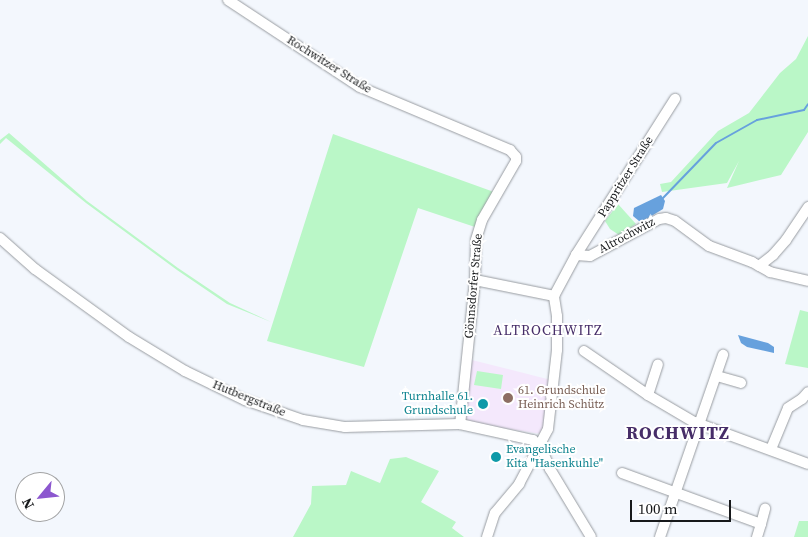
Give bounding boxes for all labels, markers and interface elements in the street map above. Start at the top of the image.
street label: Rochwitzer Straße [284,33,374,97]
street label: Pappritzer Straße [595,134,657,220]
street label: Altrochwitz [596,215,658,257]
street label: Gönnsdorfer Straße [462,233,486,339]
district label: ALTROCHWITZ [492,322,604,338]
street label: Hutbergstraße [210,378,288,420]
place label: 61. Grundschule Heinrich Schütz [518,384,606,412]
place label: Turnhalle 61. Grundschule [402,390,473,418]
marker: 61. Grundschule Heinrich Schütz [502,392,514,404]
marker: Turnhalle 61. Grundschule [477,398,489,410]
district label: ROCHWITZ [625,422,731,444]
place label: Evangelische Kita "Hasenkuhle" [506,443,603,471]
marker: Evangelische Kita "Hasenkuhle" [490,451,502,463]
north arrow [15,472,65,522]
scale bar [633,490,734,522]
text: N [16,494,39,513]
text: 100 m [638,498,678,519]

